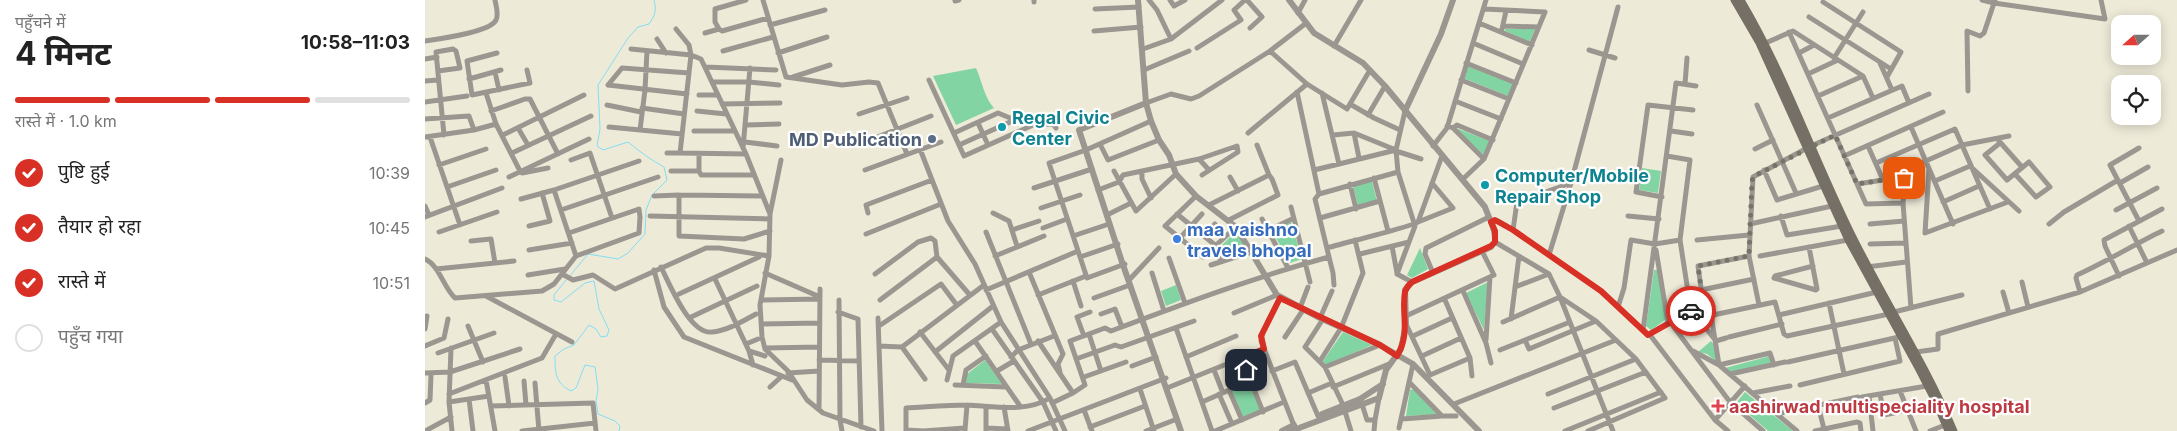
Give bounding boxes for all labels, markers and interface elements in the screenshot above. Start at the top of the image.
text: पहुँचने में [15,12,66,32]
north arrow [2111,15,2161,65]
map controls [2111,15,2161,125]
text: 10:58–11:03 [301,31,410,54]
text: 4 मिनट [15,34,111,73]
button: locate [2111,75,2161,125]
place label: Regal Civic Center [1012,107,1110,149]
text: रास्ते में · 1.0 km [15,111,117,131]
marker: Regal Civic Center [996,121,1008,133]
place label: MD Publication [789,129,922,150]
marker: MD Publication [926,133,938,145]
pin [1883,157,1925,199]
icon: check [15,159,43,187]
text: पुष्टि हुई [58,160,110,183]
text: 10:39 [369,163,410,183]
icon: bag [1890,164,1918,192]
place label: Computer/Mobile Repair Shop [1495,165,1649,207]
marker: Computer/Mobile Repair Shop [1479,179,1491,191]
icon: check [15,214,43,242]
text: तैयार हो रहा [58,215,141,238]
text: 10:45 [369,218,410,238]
place label: maa vaishno travels bhopal [1187,219,1312,261]
marker: maa vaishno travels bhopal [1171,233,1183,245]
icon: check [15,269,43,297]
text: रास्ते में [58,270,106,293]
text: 10:51 [373,273,410,293]
courier [1666,286,1716,336]
icon: car [1677,297,1705,325]
text: पहुँच गया [58,325,123,348]
pin [1225,349,1267,391]
icon: home [1232,356,1260,384]
place label: aashirwad multispeciality hospital [1729,396,2030,417]
marker: aashirwad multispeciality hospital [1711,399,1725,413]

